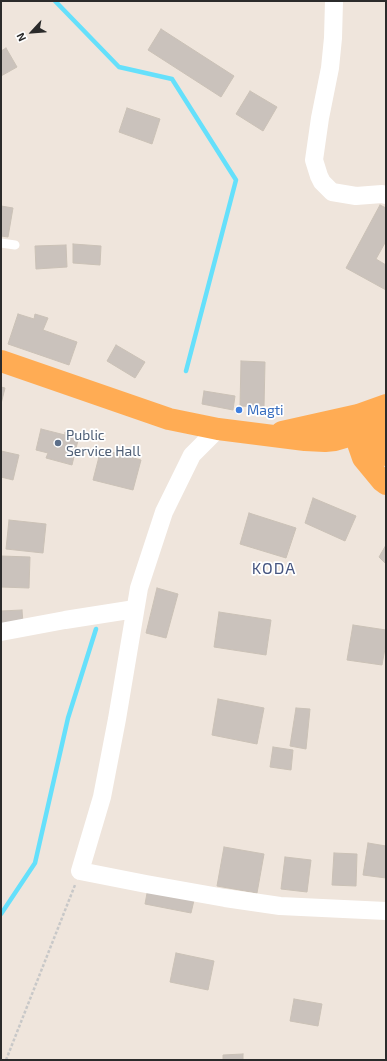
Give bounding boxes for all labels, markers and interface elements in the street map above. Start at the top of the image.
north arrow [12,12,52,52]
text: N [13,31,28,44]
place label: Magti [247,402,284,418]
marker: Magti [234,405,244,415]
place label: Public Service Hall [66,427,141,460]
marker: Public Service Hall [53,438,63,448]
district label: KODA [252,559,296,579]

